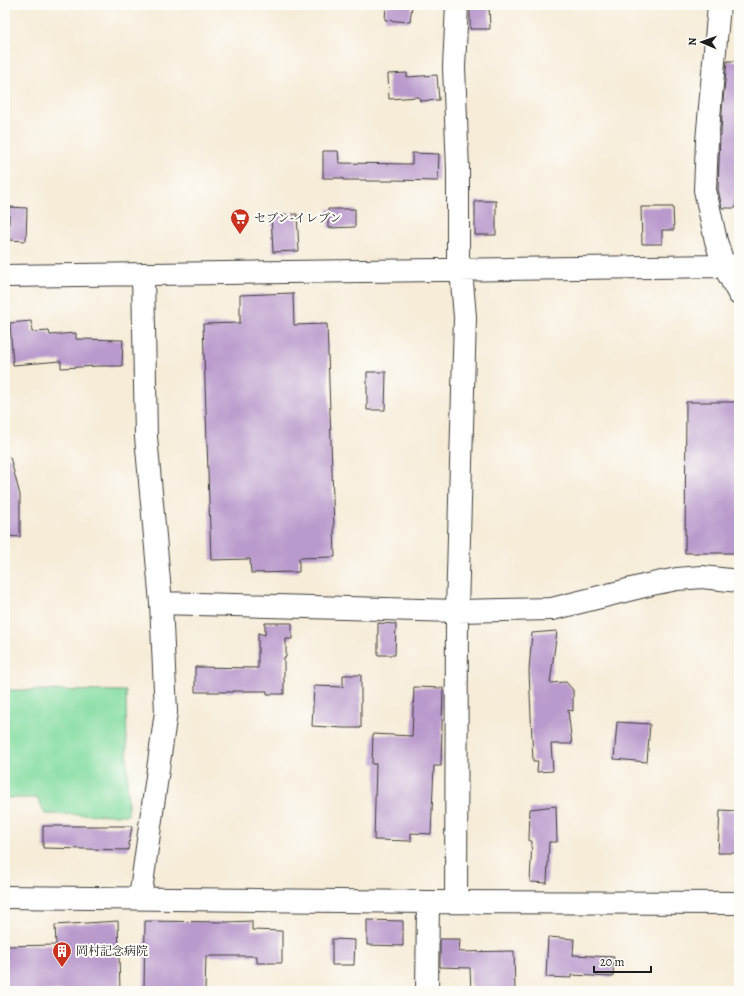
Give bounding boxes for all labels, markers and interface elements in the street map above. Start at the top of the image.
north arrow [682,22,722,62]
text: N [685,37,700,46]
supermarket icon: セブン-イレブン [229,207,251,235]
place label: セブン-イレブン [254,210,342,226]
building icon: 岡村記念病院 [51,940,73,968]
place label: 岡村記念病院 [76,943,148,959]
scale bar [594,948,651,974]
text: 20 m [600,954,624,970]

